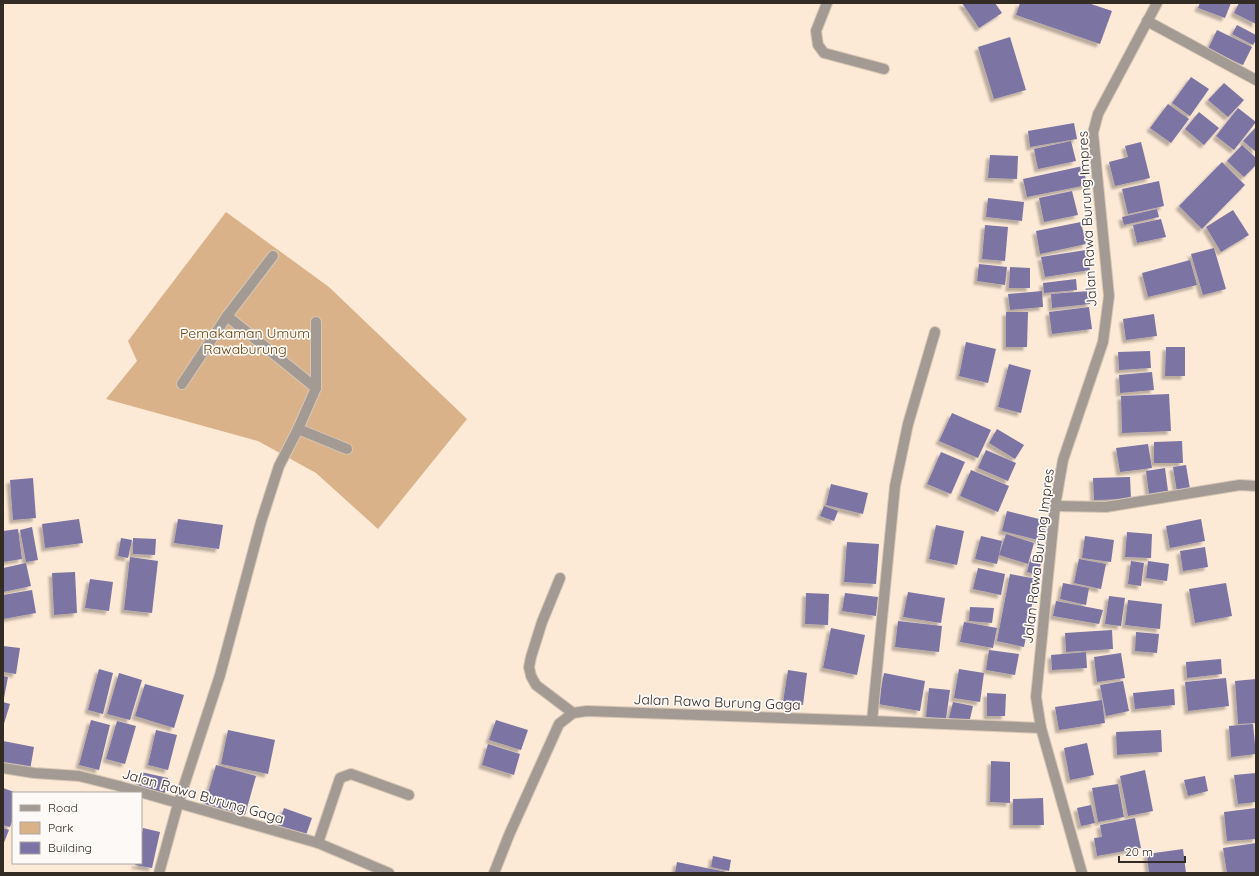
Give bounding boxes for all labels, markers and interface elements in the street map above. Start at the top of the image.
street label: Jalan Rawa Burung Impres [1073,131,1101,307]
park label: Pemakaman Umum Rawaburung [180,324,310,358]
street label: Jalan Rawa Burung Impres [1018,467,1058,645]
street label: Jalan Rawa Burung Gaga [633,690,801,714]
street label: Jalan Rawa Burung Gaga [120,764,286,828]
legend [12,792,142,864]
text: Road [48,800,78,815]
text: Park [48,820,73,835]
scale bar [1119,838,1185,864]
text: Building [48,840,92,855]
text: 20 m [1125,844,1153,859]

